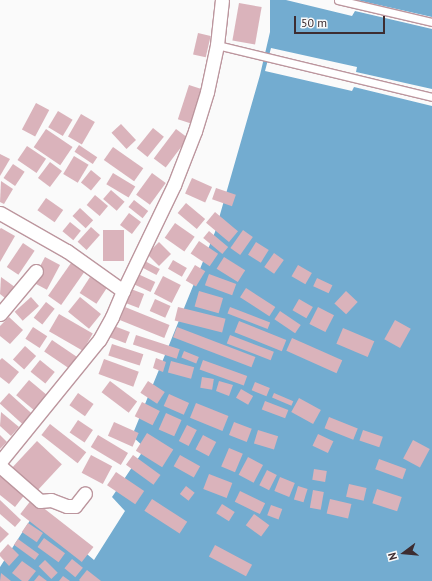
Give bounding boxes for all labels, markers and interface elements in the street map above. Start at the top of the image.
scale bar [296,8,387,34]
text: 50 m [301,15,327,30]
north arrow [384,533,424,573]
text: N [385,551,400,562]

